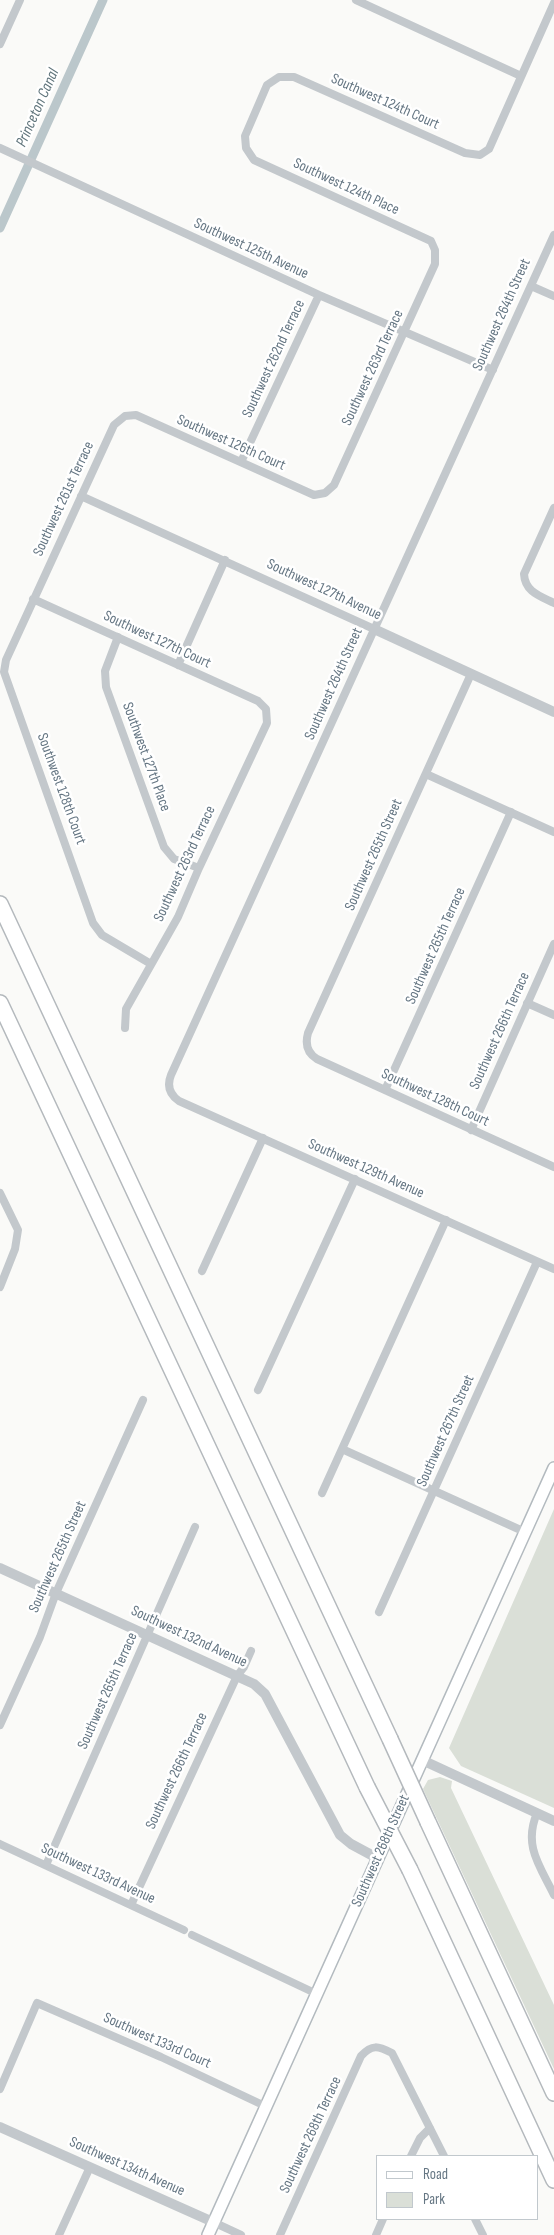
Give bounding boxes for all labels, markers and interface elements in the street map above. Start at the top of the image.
water label: Princeton Canal [12,66,64,150]
street label: Southwest 124th Court [328,70,442,134]
street label: Southwest 124th Place [290,155,402,219]
street label: Southwest 125th Avenue [191,215,311,283]
street label: Southwest 264th Street [469,256,535,374]
street label: Southwest 262nd Terrace [239,297,309,421]
street label: Southwest 263rd Terrace [338,307,408,429]
street label: Southwest 126th Court [174,411,288,475]
street label: Southwest 261st Terrace [30,439,98,559]
street label: Southwest 127th Avenue [264,556,384,624]
street label: Southwest 127th Court [100,607,214,673]
street label: Southwest 264th Street [301,625,367,743]
street label: Southwest 127th Place [118,700,174,814]
street label: Southwest 128th Court [33,731,89,847]
street label: Southwest 265th Street [341,796,407,914]
street label: Southwest 263rd Terrace [150,803,220,925]
street label: Southwest 265th Terrace [402,885,470,1007]
street label: Southwest 266th Terrace [466,970,534,1092]
street label: Southwest 128th Court [378,1065,492,1131]
street label: Southwest 129th Avenue [305,1135,427,1203]
street label: Southwest 267th Street [413,1372,479,1490]
street label: Southwest 265th Street [25,1498,91,1616]
street label: Southwest 132nd Avenue [128,1602,250,1672]
street label: Southwest 265th Terrace [74,1630,142,1752]
street label: Southwest 266th Terrace [142,1710,212,1832]
street label: Southwest 268th Street [348,1792,414,1910]
street label: Southwest 133rd Avenue [38,1840,158,1908]
street label: Southwest 133rd Court [100,2009,214,2073]
street label: Southwest 268th Terrace [276,2074,346,2196]
street label: Southwest 134th Avenue [66,2133,188,2201]
legend [376,2155,539,2220]
text: Road [423,2165,448,2184]
text: Park [423,2190,445,2209]

